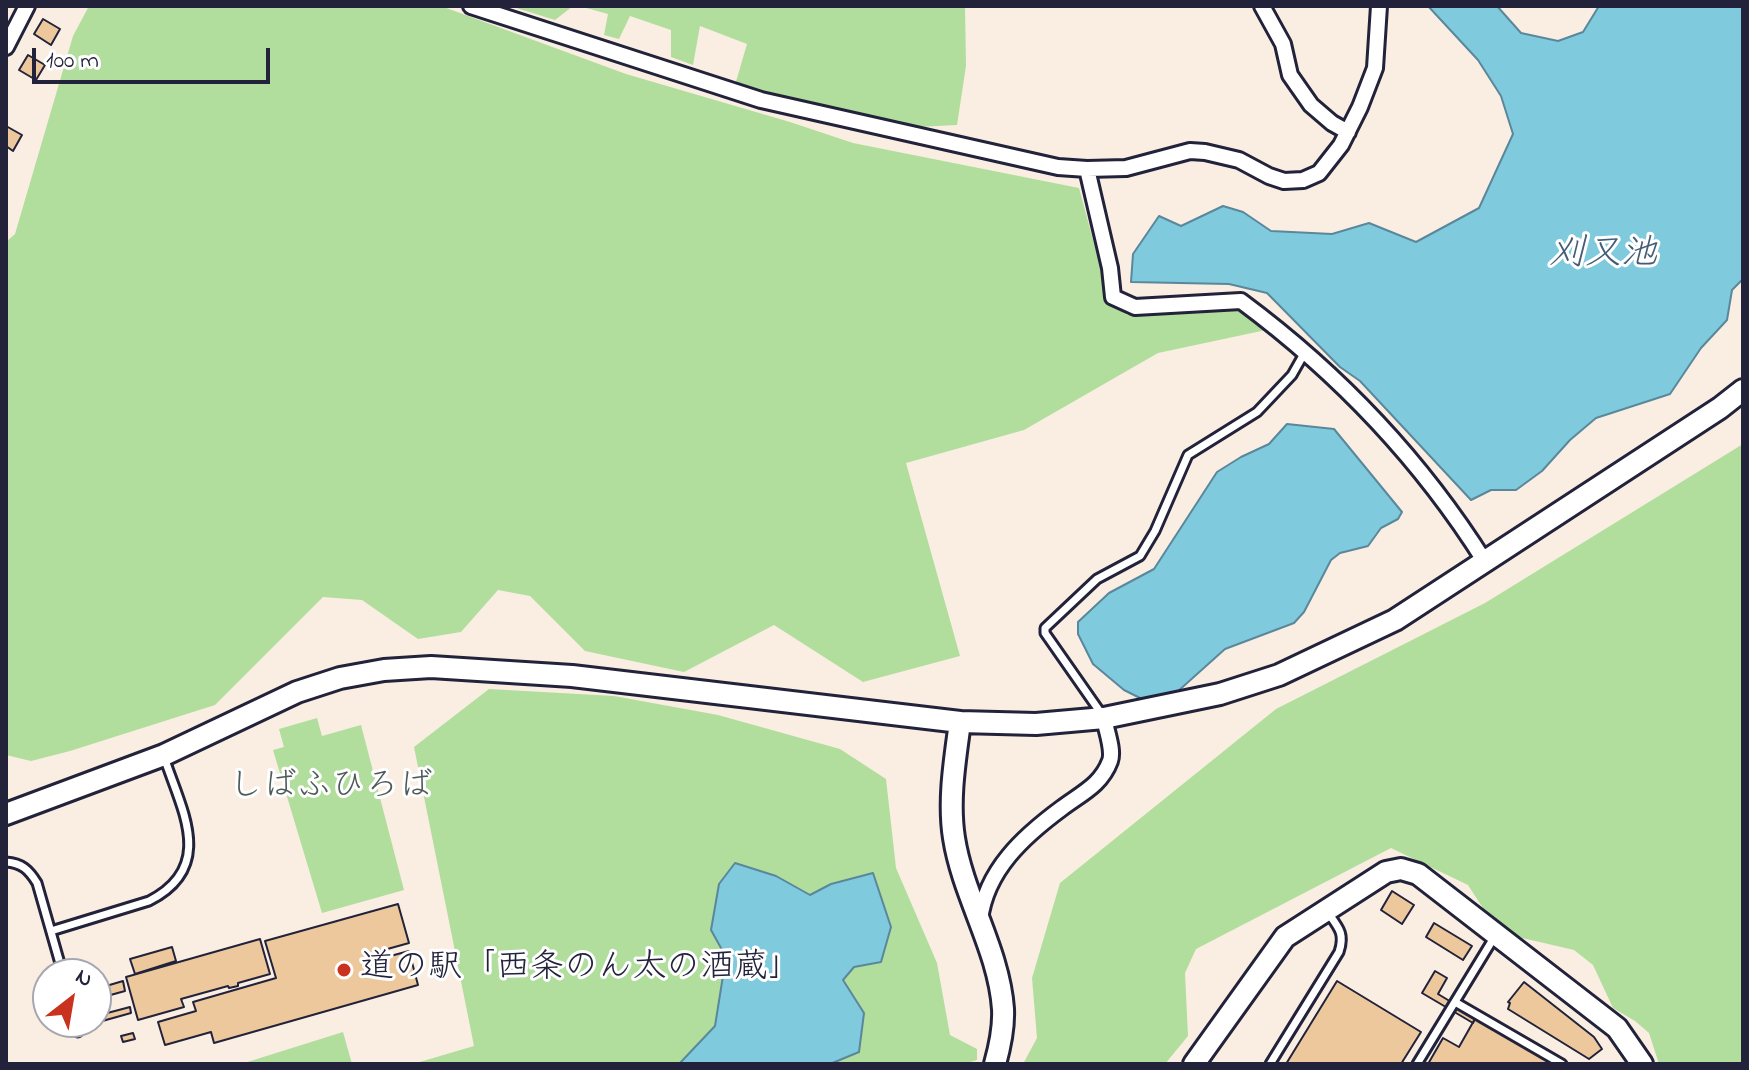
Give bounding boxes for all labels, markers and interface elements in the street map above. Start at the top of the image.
scale bar [36,32,274,82]
text: 100 m [46,44,99,79]
water label: 刈又池 [1549,235,1657,279]
park label: しばふひろば [229,769,433,809]
place label: 道の駅「西条のん太の酒蔵」 [360,950,802,990]
north arrow [32,958,112,1038]
marker: 道の駅「西条のん太の酒蔵」 [335,961,353,979]
text: N [69,962,98,997]

